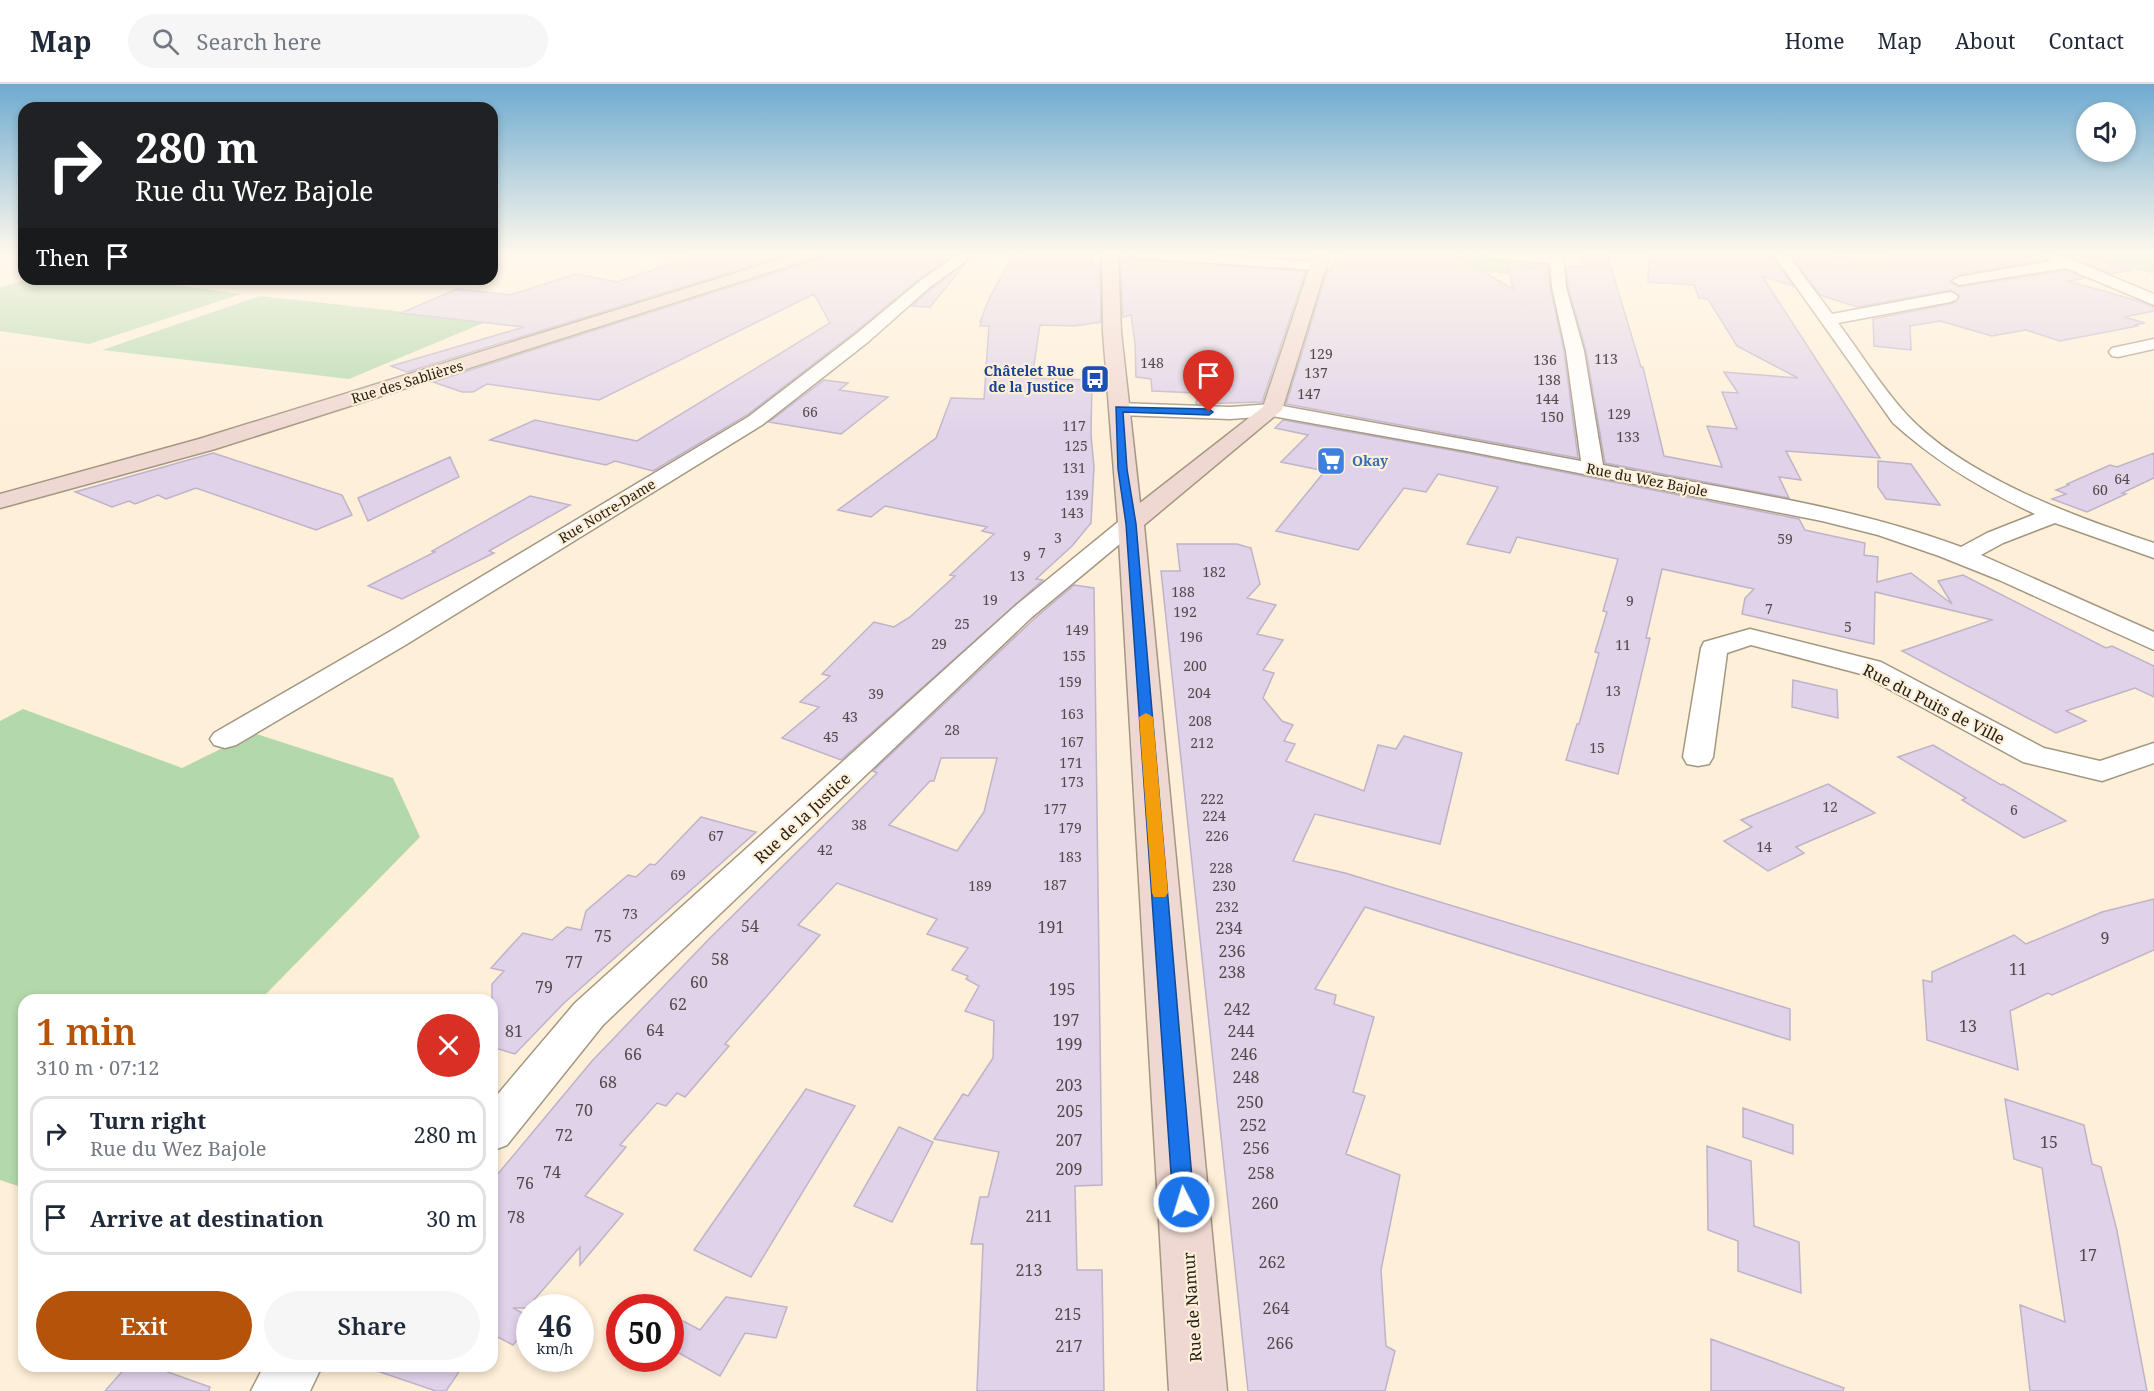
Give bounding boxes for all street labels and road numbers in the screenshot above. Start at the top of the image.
street label: Rue des Sablières [349,355,465,408]
street label: Rue du Wez Bajole [1585,458,1710,501]
street label: Rue Notre-Dame [555,474,659,547]
street label: Rue du Puits de Ville [1859,659,2009,749]
street label: Rue de la Justice [749,768,855,868]
street label: Rue de Namur [1177,1251,1207,1363]

